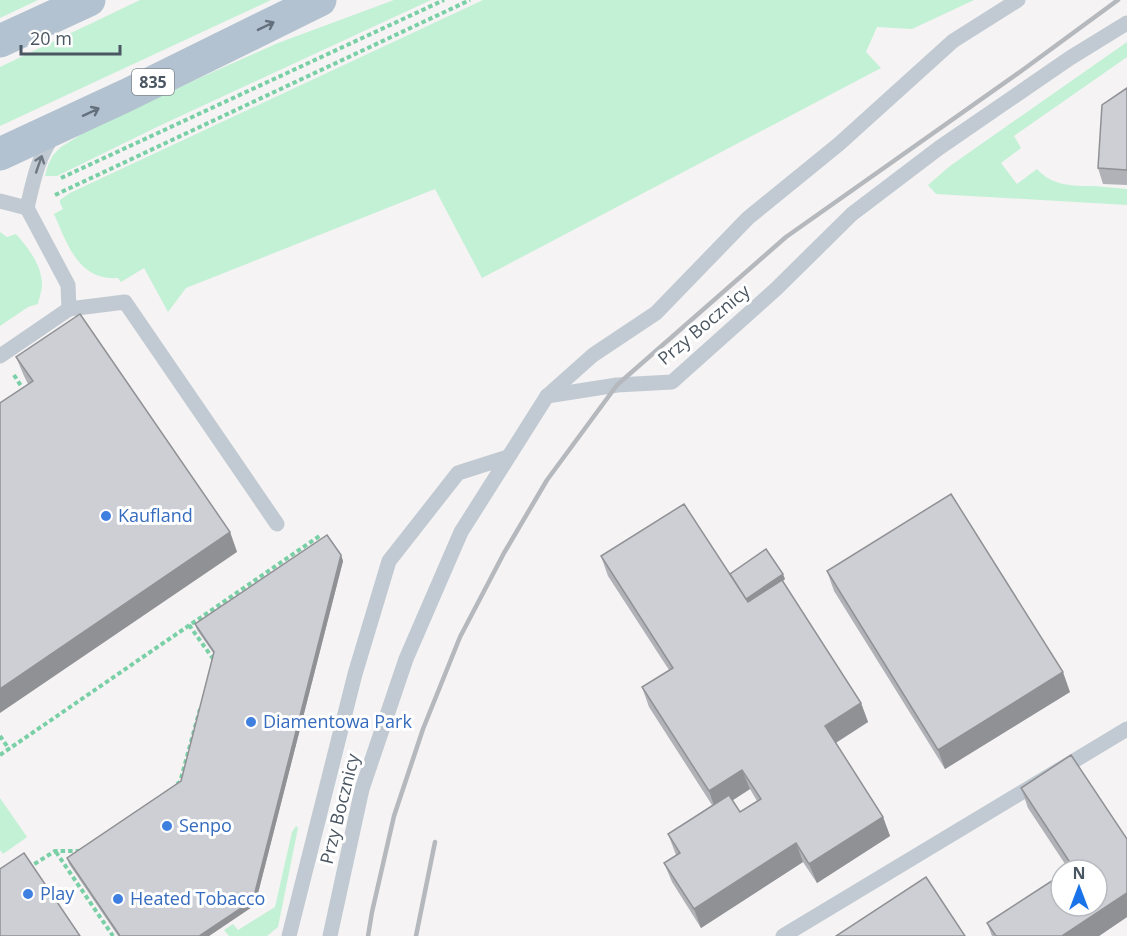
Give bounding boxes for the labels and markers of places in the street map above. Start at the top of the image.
place label: Kaufland [118,503,193,527]
marker: Kaufland [99,509,113,523]
place label: Diamentowa Park [263,709,412,733]
marker: Diamentowa Park [244,715,258,729]
place label: Senpo [179,813,232,837]
marker: Senpo [160,819,174,833]
place label: Play [40,881,75,905]
place label: Heated Tobacco [130,886,265,910]
marker: Play [21,887,35,901]
marker: Heated Tobacco [111,892,125,906]

